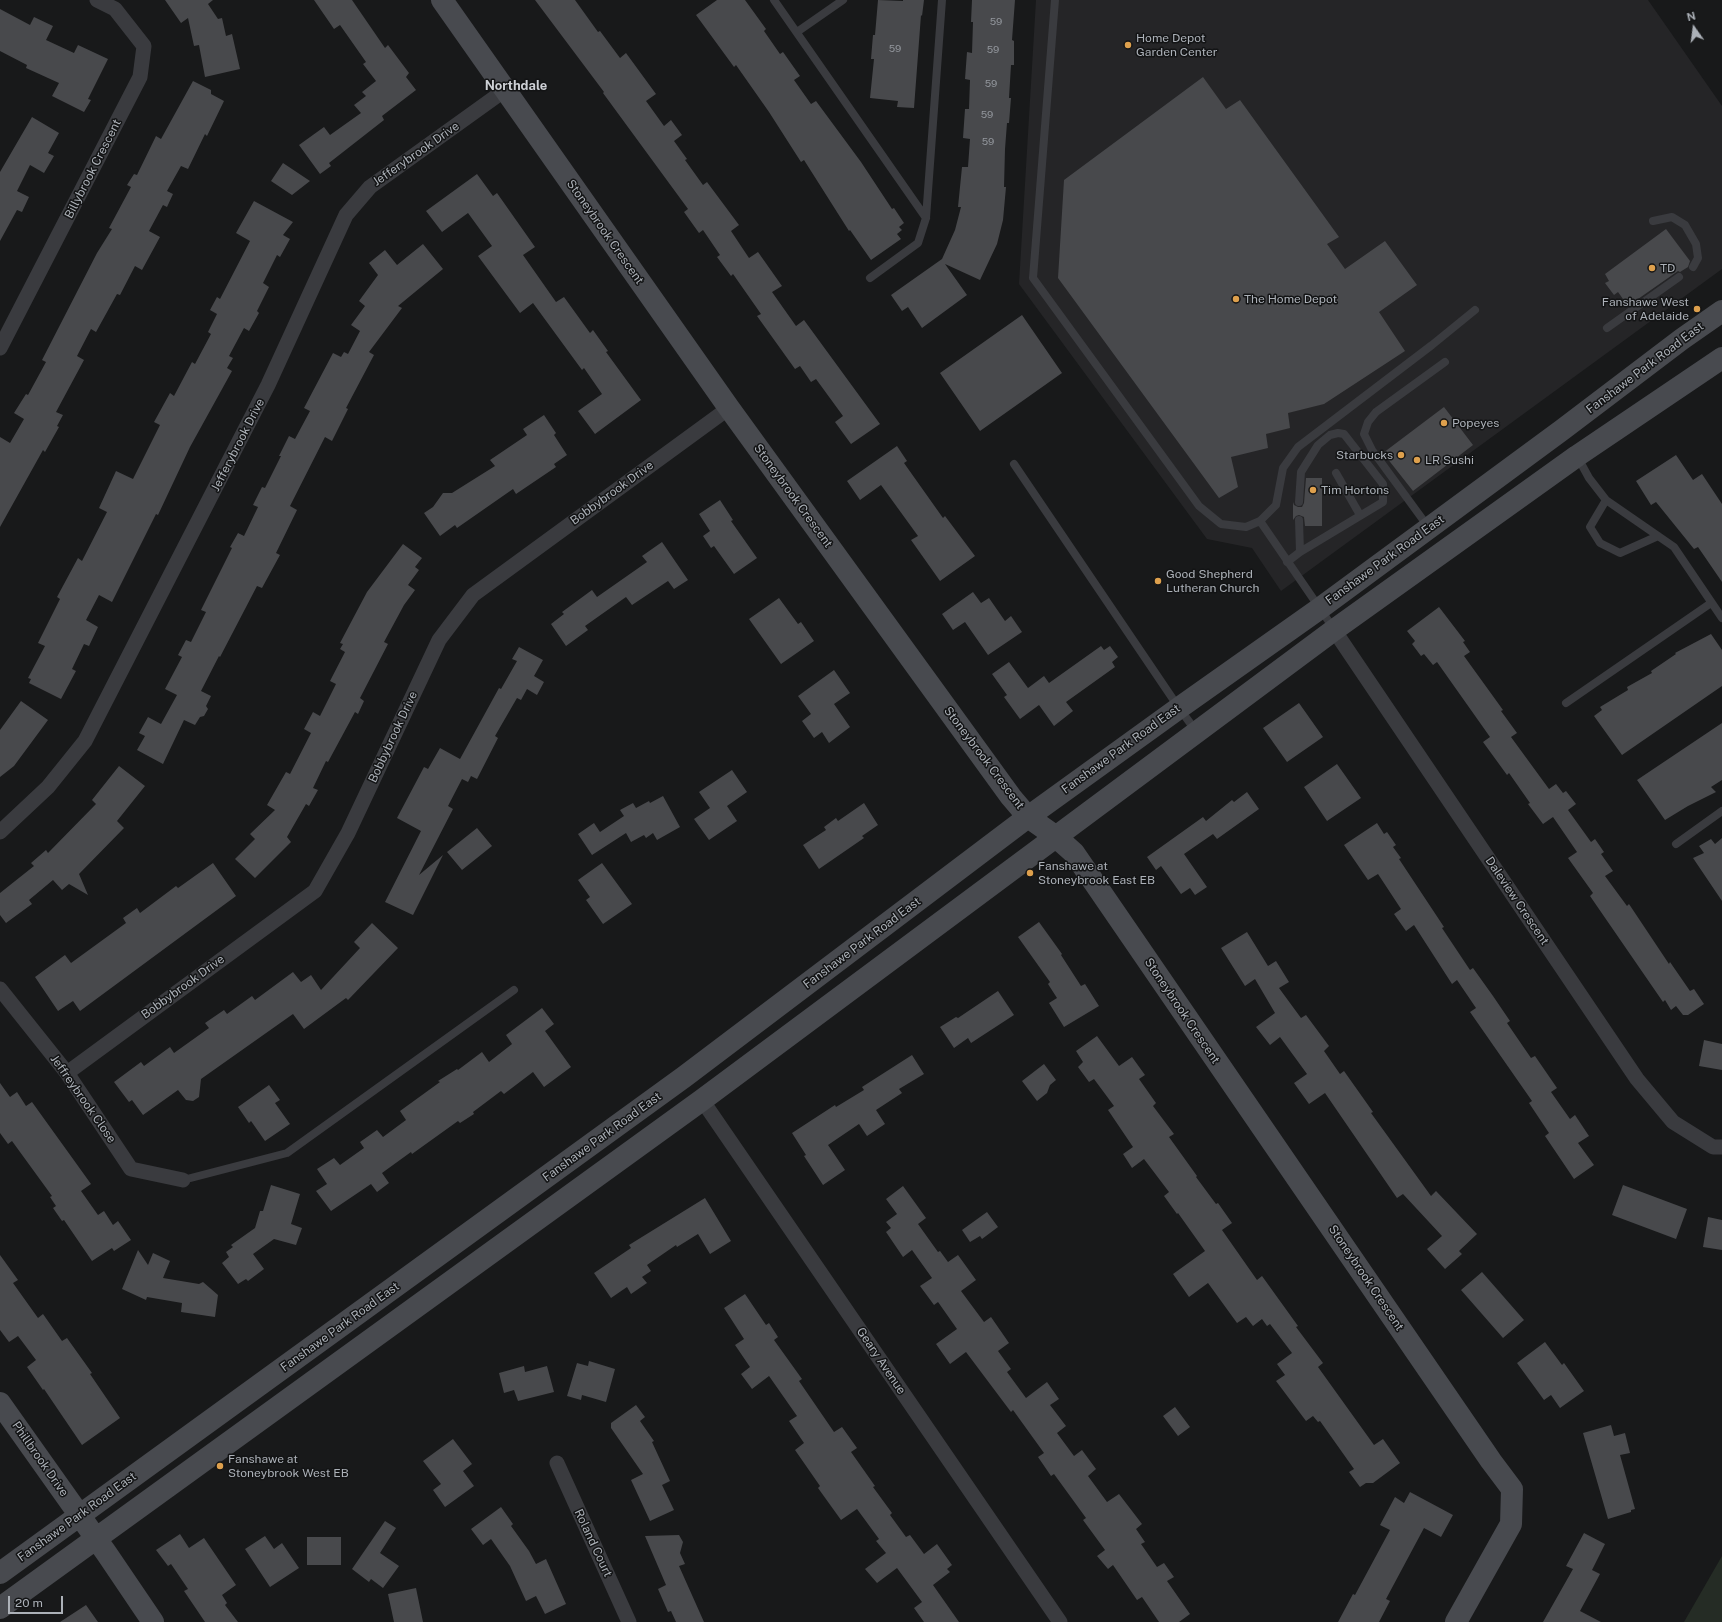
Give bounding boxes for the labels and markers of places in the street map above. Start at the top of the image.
place label: Home Depot Garden Center [1136,31,1218,59]
marker: Home Depot Garden Center [1123,40,1133,50]
place label: TD [1660,261,1675,275]
marker: TD [1647,263,1657,273]
place label: The Home Depot [1244,292,1337,306]
marker: The Home Depot [1231,294,1241,304]
place label: Fanshawe West of Adelaide [1602,295,1689,323]
marker: Fanshawe West of Adelaide [1692,304,1702,314]
place label: Popeyes [1452,416,1499,430]
marker: Popeyes [1439,418,1449,428]
place label: Starbucks [1336,448,1393,462]
marker: Starbucks [1396,450,1406,460]
place label: LR Sushi [1425,453,1474,467]
marker: LR Sushi [1412,455,1422,465]
place label: Tim Hortons [1321,483,1389,497]
marker: Tim Hortons [1308,485,1318,495]
place label: Good Shepherd Lutheran Church [1166,567,1259,595]
marker: Good Shepherd Lutheran Church [1153,576,1163,586]
place label: Fanshawe at Stoneybrook East EB [1038,859,1155,887]
marker: Fanshawe at Stoneybrook East EB [1025,868,1035,878]
place label: Fanshawe at Stoneybrook West EB [228,1452,349,1480]
marker: Fanshawe at Stoneybrook West EB [215,1461,225,1471]

